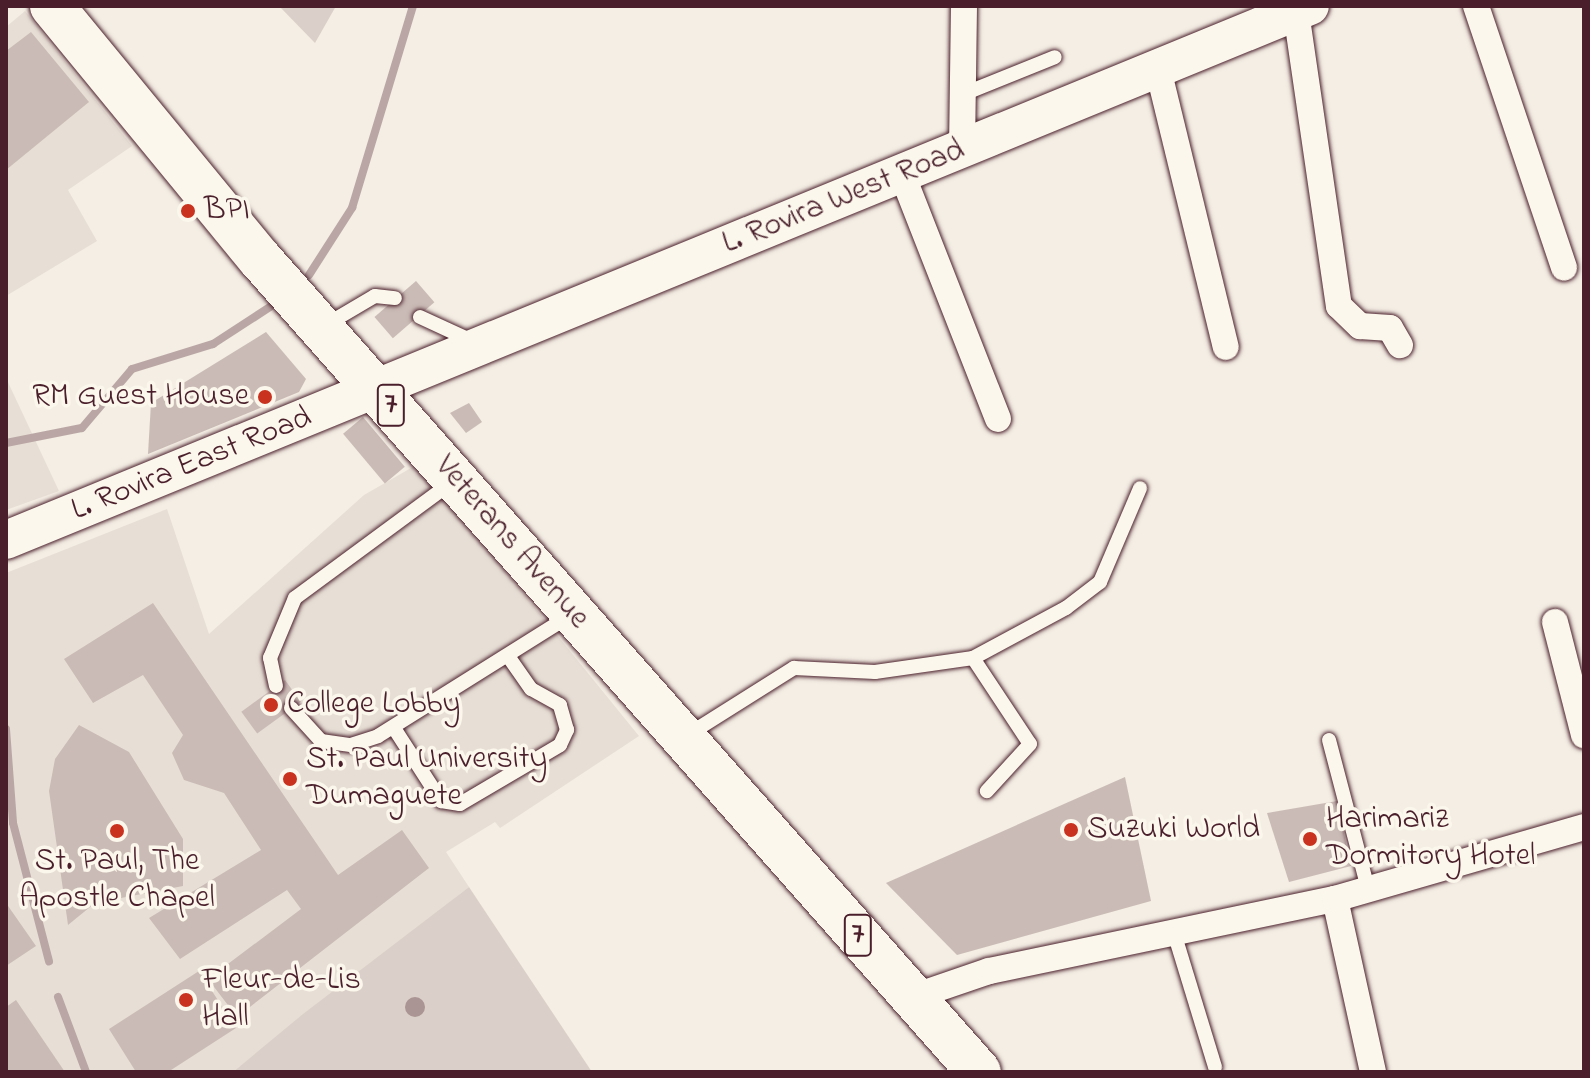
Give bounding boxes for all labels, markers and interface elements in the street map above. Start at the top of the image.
street label: L. Rovira West Road [717,132,971,264]
place label: BPI [204,192,250,230]
marker: BPI [179,202,197,220]
place label: RM Guest House [32,378,249,416]
road number: 7 [375,379,407,431]
marker: RM Guest House [256,388,274,406]
street label: L. Rovira East Road [66,399,318,531]
street label: Veterans Avenue [425,448,597,638]
place label: College Lobby [287,686,460,724]
marker: College Lobby [262,696,280,714]
place label: St. Paul University Dumaguete [306,742,547,817]
marker: St. Paul University Dumaguete [281,770,299,788]
place label: Harimariz Dormitory Hotel [1326,802,1535,877]
place label: Suzuki World [1087,811,1260,849]
marker: Suzuki World [1062,821,1080,839]
marker: St. Paul, The Apostle Chapel [108,822,126,840]
marker: Harimariz Dormitory Hotel [1301,830,1319,848]
place label: St. Paul, The Apostle Chapel [19,844,215,919]
road number: 7 [842,909,874,961]
place label: Fleur-de-Lis Hall [202,963,361,1038]
marker: Fleur-de-Lis Hall [177,991,195,1009]

